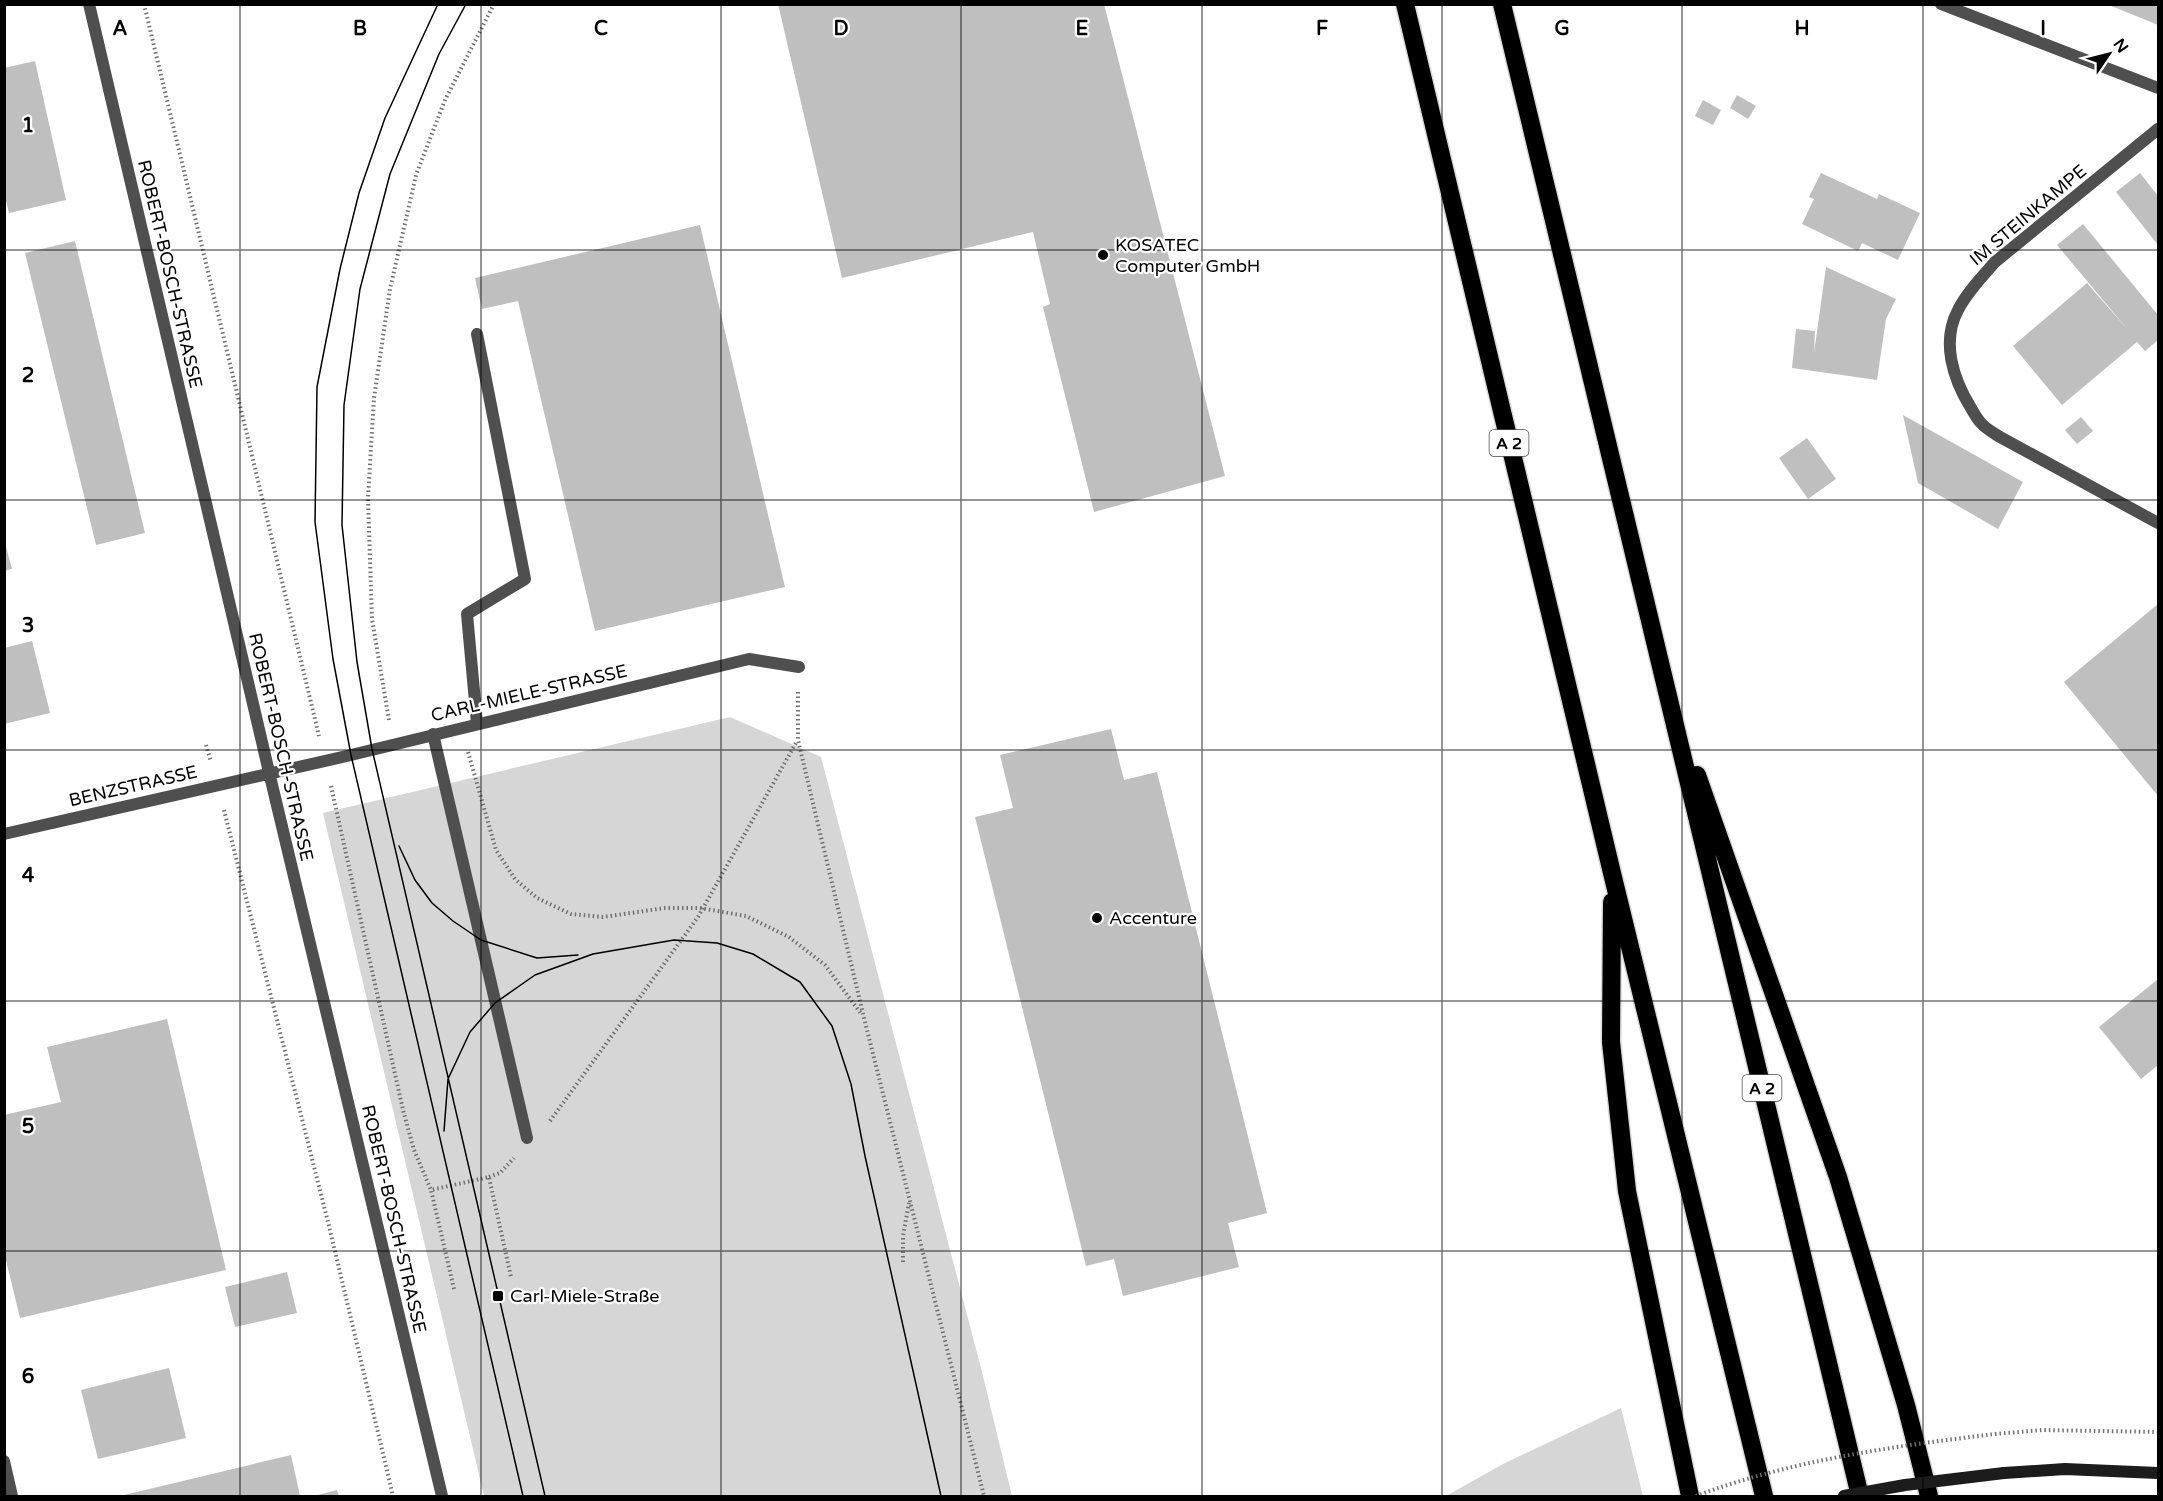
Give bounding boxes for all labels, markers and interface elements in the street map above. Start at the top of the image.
text: A [113,17,128,41]
text: B [353,17,367,41]
text: C [594,17,608,41]
text: D [833,17,849,41]
text: E [1076,17,1089,41]
text: F [1316,17,1328,41]
text: G [1554,17,1570,41]
text: H [1794,17,1810,41]
text: I [2040,17,2046,41]
north arrow [2079,24,2139,84]
text: N [2109,35,2132,57]
text: 1 [22,114,34,138]
street label: ROBERT-BOSCH-STRASSE [133,158,207,390]
street label: IM STEINKAMPE [1965,160,2091,270]
place label: KOSATEC Computer GmbH [1115,234,1260,277]
marker: KOSATEC Computer GmbH [1096,248,1110,262]
text: 2 [22,364,34,388]
road number: A 2 [1490,430,1528,456]
text: 3 [22,614,34,638]
street label: ROBERT-BOSCH-STRASSE [244,631,318,863]
street label: CARL-MIELE-STRASSE [429,660,629,726]
street label: BENZSTRASSE [67,761,199,811]
text: 4 [22,864,35,888]
place label: Accenture [1109,907,1197,929]
marker: Accenture [1090,911,1104,925]
road number: A 2 [1742,1075,1782,1101]
street label: ROBERT-BOSCH-STRASSE [357,1103,431,1335]
text: 5 [22,1115,34,1139]
place label: Carl-Miele-Straße [510,1285,660,1307]
marker: Carl-Miele-Straße [491,1289,505,1303]
text: 6 [22,1365,34,1389]

